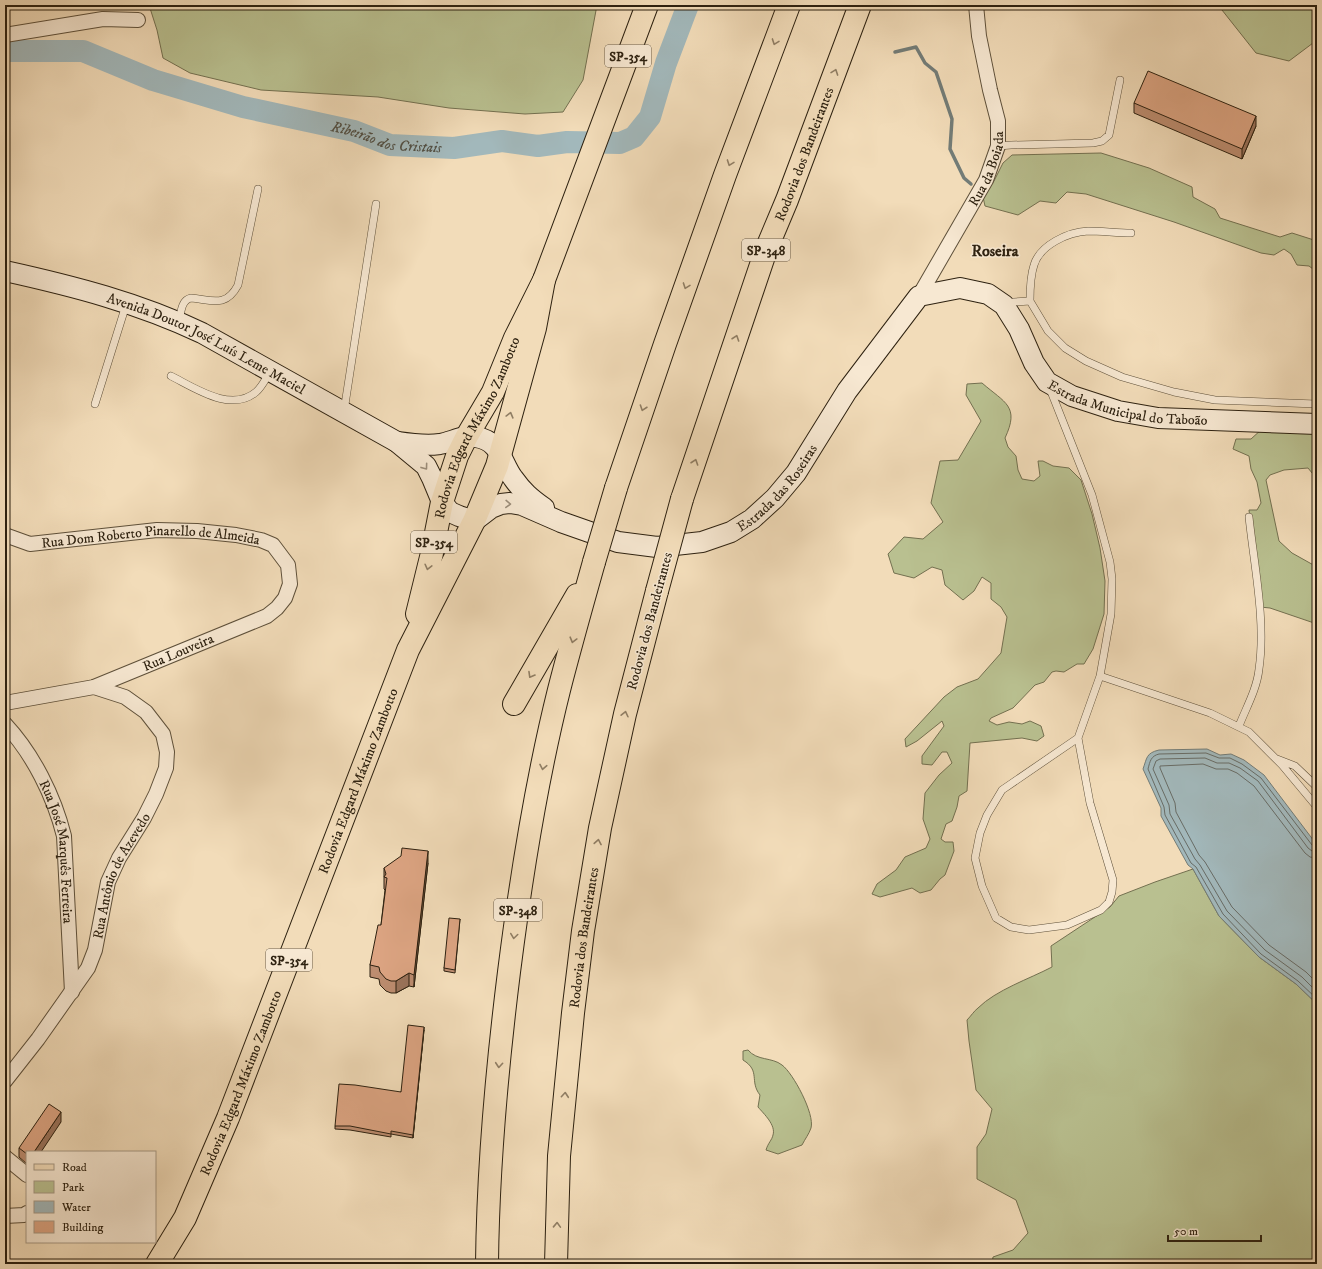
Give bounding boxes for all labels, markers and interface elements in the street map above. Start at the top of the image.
one-way arrow [772,38,780,45]
road number: SP-354 [605,45,651,67]
one-way arrow [830,69,839,76]
street label: Rodovia dos Bandeirantes [771,85,839,224]
water label: Ribeirão dos Cristais [328,117,442,157]
street label: Rua da Boiada [965,131,1008,210]
one-way arrow [726,160,734,167]
road number: SP-348 [742,239,790,261]
district label: Roseira [971,241,1020,261]
one-way arrow [682,282,690,289]
street label: Avenida Doutor José Luís Leme Maciel [105,289,309,399]
street label: Rodovia Edgard Máximo Zambotto [431,334,525,520]
one-way arrow [731,335,740,342]
street label: Estrada Municipal do Taboão [1044,376,1208,430]
one-way arrow [639,405,648,412]
one-way arrow [506,412,514,419]
street label: Estrada das Roseiras [734,441,822,536]
one-way arrow [690,458,699,465]
one-way arrow [420,463,427,470]
one-way arrow [505,500,511,508]
street label: Rua Dom Roberto Pinarello de Almeida [41,522,262,553]
road number: SP-354 [411,531,457,553]
street label: Rodovia dos Bandeirantes [623,550,677,692]
one-way arrow [425,564,433,570]
street label: Rua Louveira [140,630,217,676]
one-way arrow [569,637,577,644]
one-way arrow [528,671,535,678]
street label: Rodovia Edgard Máximo Zambotto [315,685,403,877]
one-way arrow [620,711,628,718]
one-way arrow [539,764,547,770]
street label: Rua José Marquês Ferreira [34,777,76,924]
street label: Rua Antônio de Azevedo [89,810,155,940]
one-way arrow [593,838,602,845]
street label: Rodovia dos Bandeirantes [566,866,603,1009]
road number: SP-348 [494,899,542,921]
one-way arrow [510,933,519,939]
road number: SP-354 [266,949,312,971]
street label: Rodovia Edgard Máximo Zambotto [196,988,286,1178]
one-way arrow [494,1062,503,1068]
one-way arrow [561,1092,570,1098]
legend [26,1151,156,1243]
text: Road [62,1160,87,1175]
text: Park [62,1180,84,1195]
text: Water [61,1200,91,1215]
scale bar [1168,1217,1261,1243]
text: Building [62,1220,103,1235]
one-way arrow [553,1222,561,1228]
text: 50 m [1174,1224,1198,1239]

